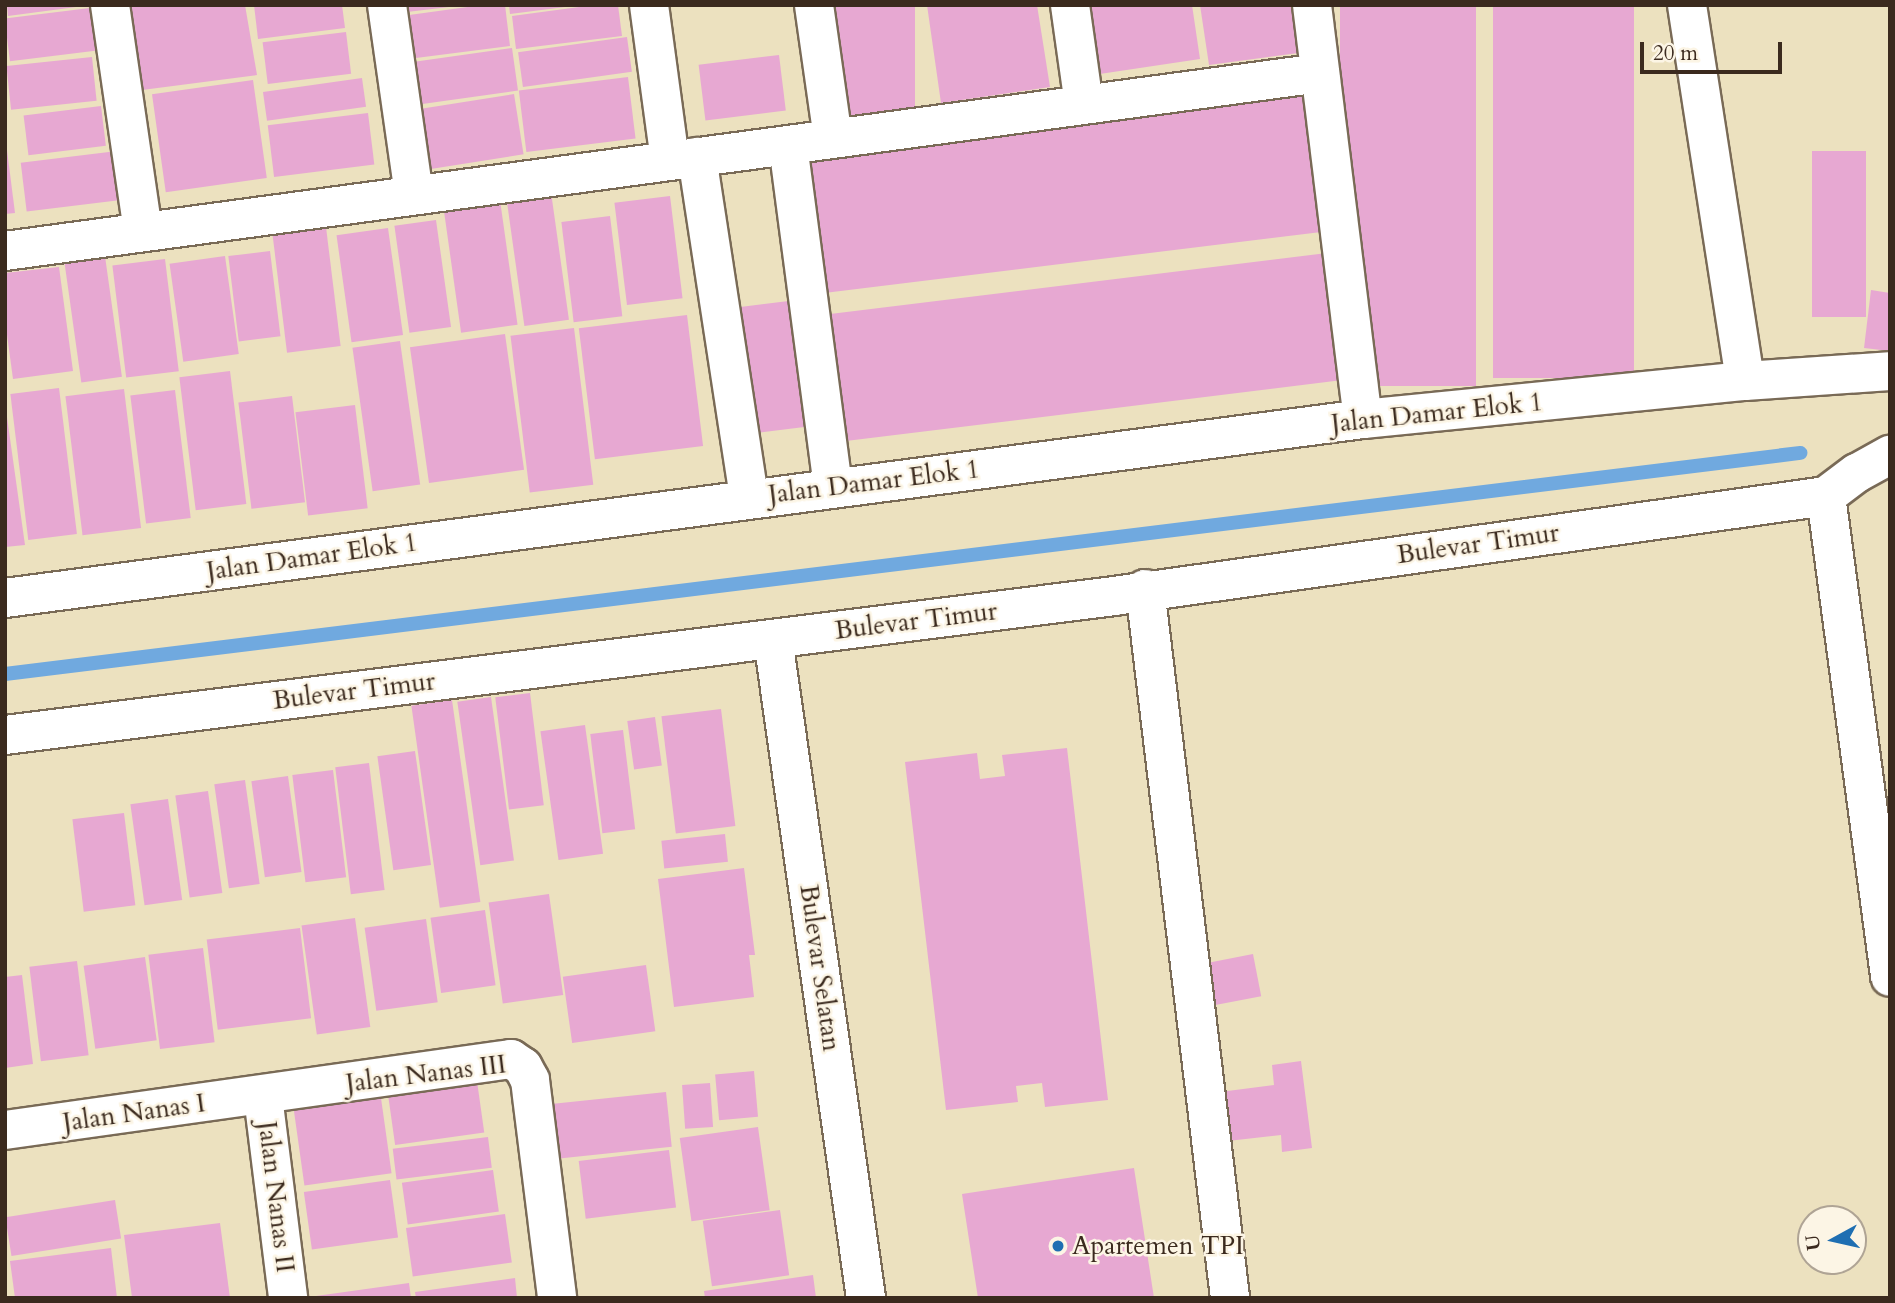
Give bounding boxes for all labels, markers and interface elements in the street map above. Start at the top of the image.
scale bar [1643,28,1785,72]
text: 20 m [1653,39,1698,68]
street label: Jalan Damar Elok 1 [1330,386,1544,440]
street label: Jalan Damar Elok 1 [767,454,981,510]
street label: Bulevar Timur [1395,517,1561,571]
street label: Jalan Damar Elok 1 [205,527,419,587]
street label: Bulevar Timur [833,596,999,646]
street label: Bulevar Timur [271,666,437,716]
street label: Bulevar Selatan [793,883,847,1053]
street label: Jalan Nanas III [344,1049,508,1099]
street label: Jalan Nanas I [61,1088,207,1138]
street label: Jalan Nanas II [251,1119,301,1275]
north arrow [1797,1205,1867,1275]
place label: Apartemen TPI [1072,1230,1244,1262]
text: U [1799,1233,1827,1252]
marker: Apartemen TPI [1050,1238,1066,1254]

